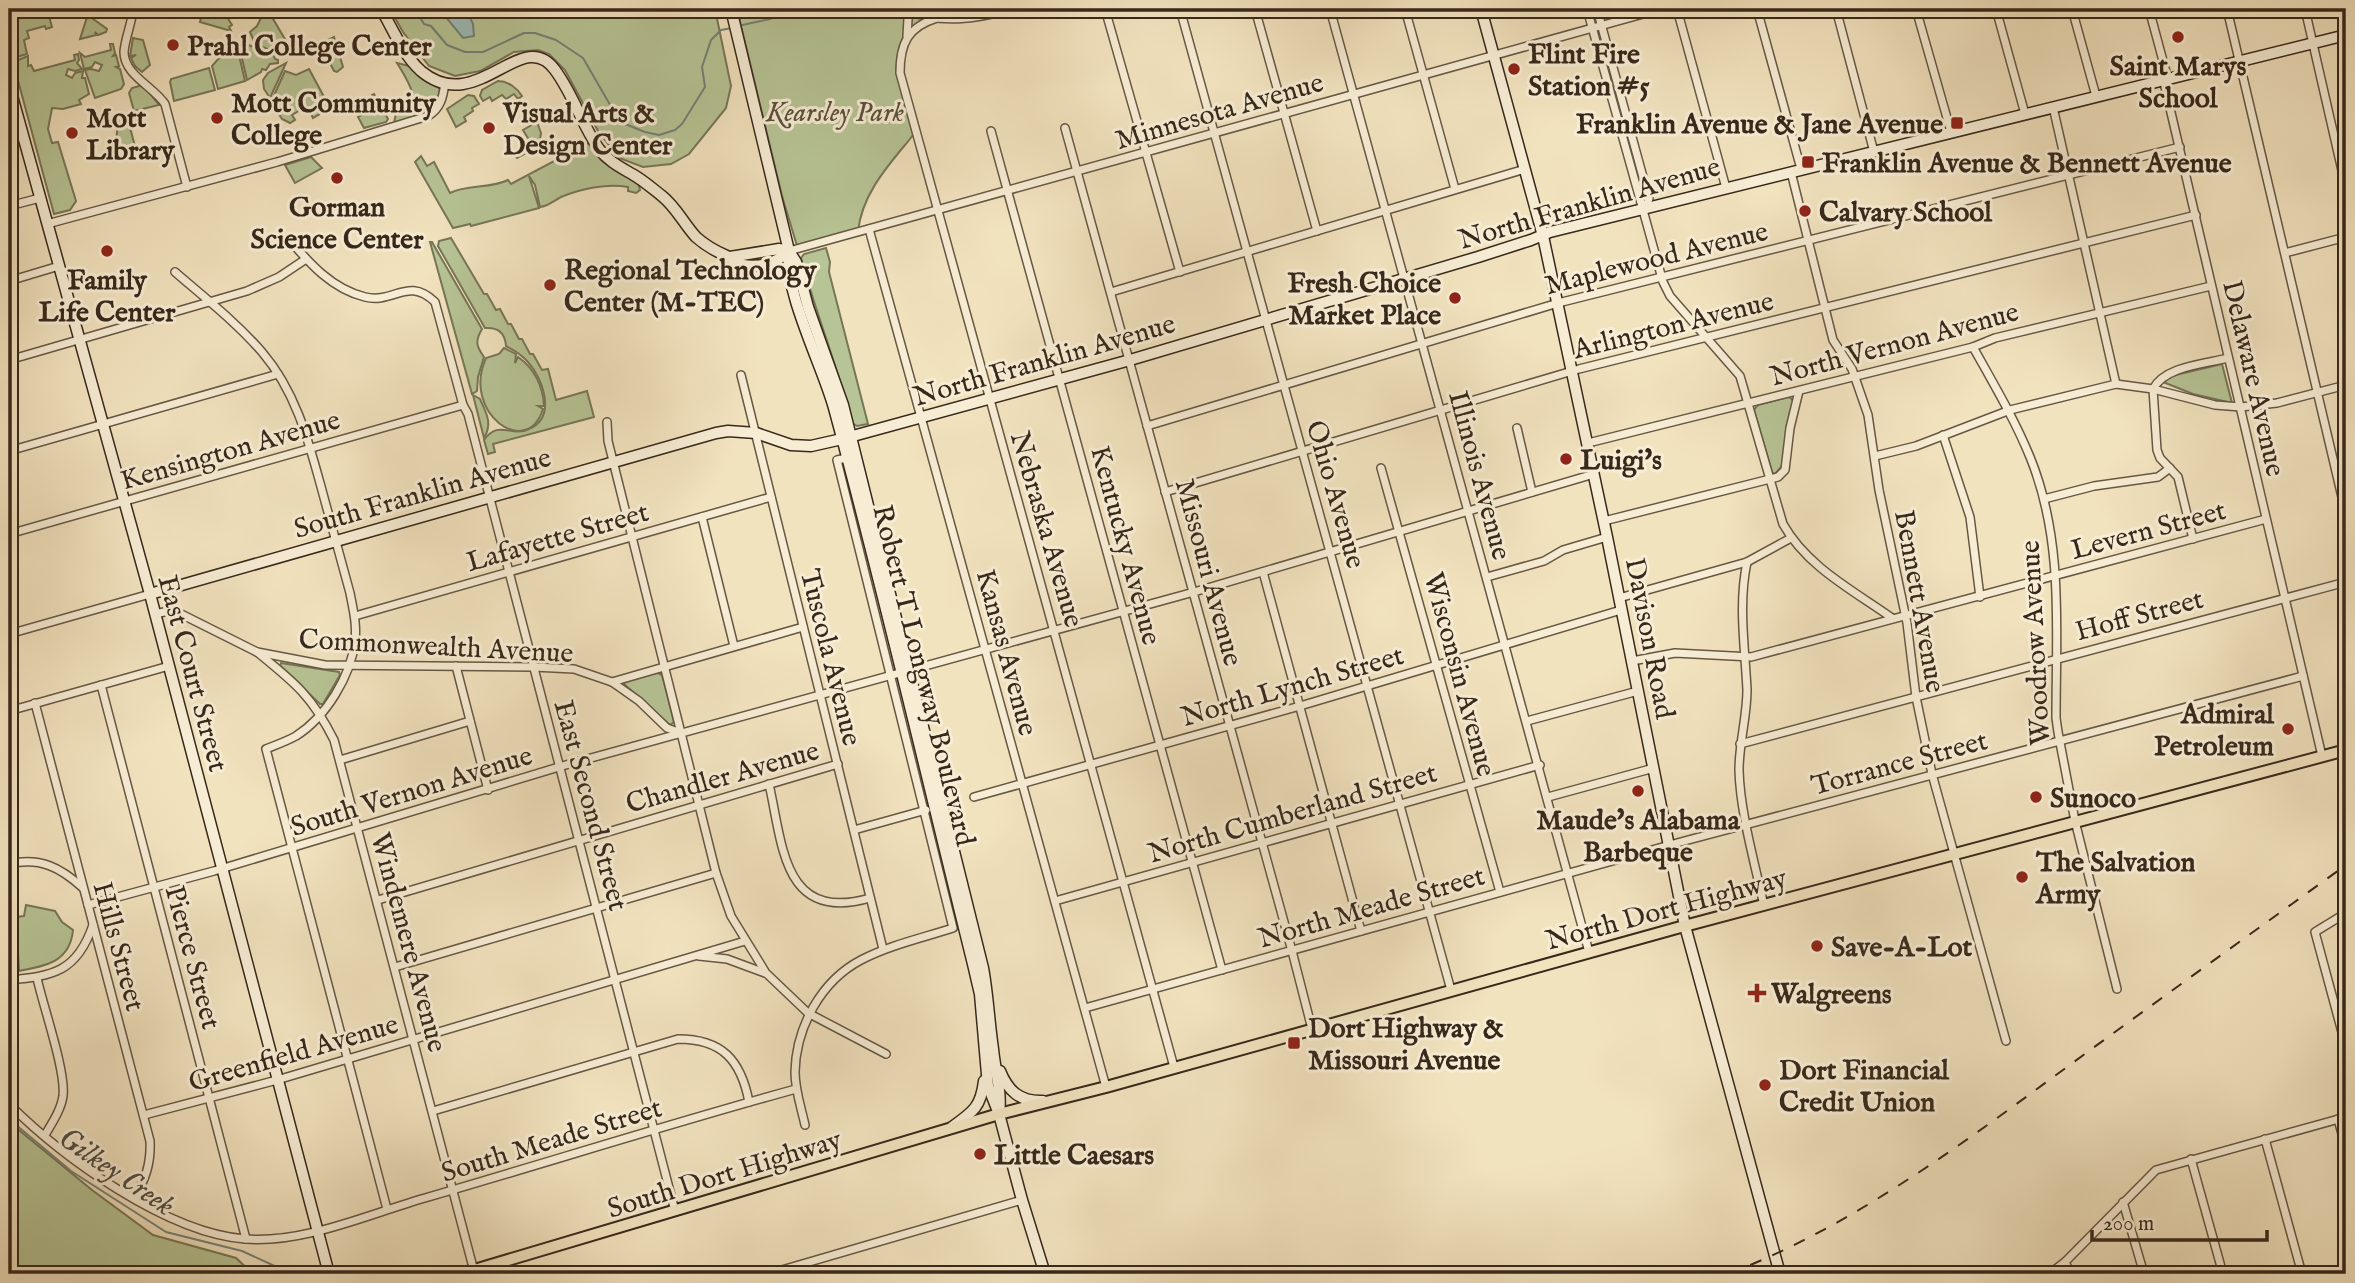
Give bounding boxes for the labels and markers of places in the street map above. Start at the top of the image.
marker: Saint Marys School [2170,29,2186,45]
place label: Prahl College Center [187,30,433,65]
marker: Prahl College Center [165,37,181,53]
place label: Flint Fire Station #5 [1528,38,1650,105]
place label: Saint Marys School [2110,50,2247,117]
marker: Flint Fire Station #5 [1506,61,1522,77]
place label: Mott Community College [231,87,437,154]
place label: Visual Arts & Design Center [502,97,673,164]
place label: Mott Library [86,102,176,169]
place label: Franklin Avenue & Jane Avenue [1576,108,1943,143]
marker: Mott Community College [209,110,225,126]
marker: Franklin Avenue & Jane Avenue [1949,115,1965,131]
marker: Visual Arts & Design Center [481,120,497,136]
marker: Mott Library [64,125,80,141]
place label: Franklin Avenue & Bennett Avenue [1822,147,2232,182]
marker: Franklin Avenue & Bennett Avenue [1800,154,1816,170]
marker: Gorman Science Center [329,170,345,186]
place label: Gorman Science Center [251,191,424,258]
place label: Calvary School [1819,196,1993,231]
marker: Calvary School [1797,203,1813,219]
marker: Family Life Center [99,243,115,259]
place label: Regional Technology Center (M-TEC) [564,254,818,321]
place label: Family Life Center [39,264,176,331]
place label: Fresh Choice Market Place [1288,267,1441,334]
marker: Regional Technology Center (M-TEC) [542,277,558,293]
marker: Fresh Choice Market Place [1447,290,1463,306]
place label: Luigi's [1580,444,1662,479]
marker: Luigi's [1558,451,1574,467]
place label: Admiral Petroleum [2154,698,2275,765]
marker: Admiral Petroleum [2280,721,2296,737]
place label: Sunoco [2050,782,2136,817]
marker: Maude's Alabama Barbeque [1630,783,1646,799]
marker: Sunoco [2028,789,2044,805]
place label: Maude's Alabama Barbeque [1536,804,1741,871]
place label: The Salvation Army [2035,846,2195,913]
marker: The Salvation Army [2014,869,2030,885]
place label: Save-A-Lot [1831,931,1972,966]
marker: Save-A-Lot [1809,938,1825,954]
place label: Walgreens [1770,978,1892,1013]
marker: Walgreens [1749,985,1765,1001]
place label: Dort Highway & Missouri Avenue [1308,1012,1504,1079]
marker: Dort Highway & Missouri Avenue [1286,1035,1302,1051]
place label: Dort Financial Credit Union [1779,1054,1950,1121]
marker: Dort Financial Credit Union [1757,1077,1773,1093]
place label: Little Caesars [994,1139,1154,1174]
marker: Little Caesars [972,1146,988,1162]

